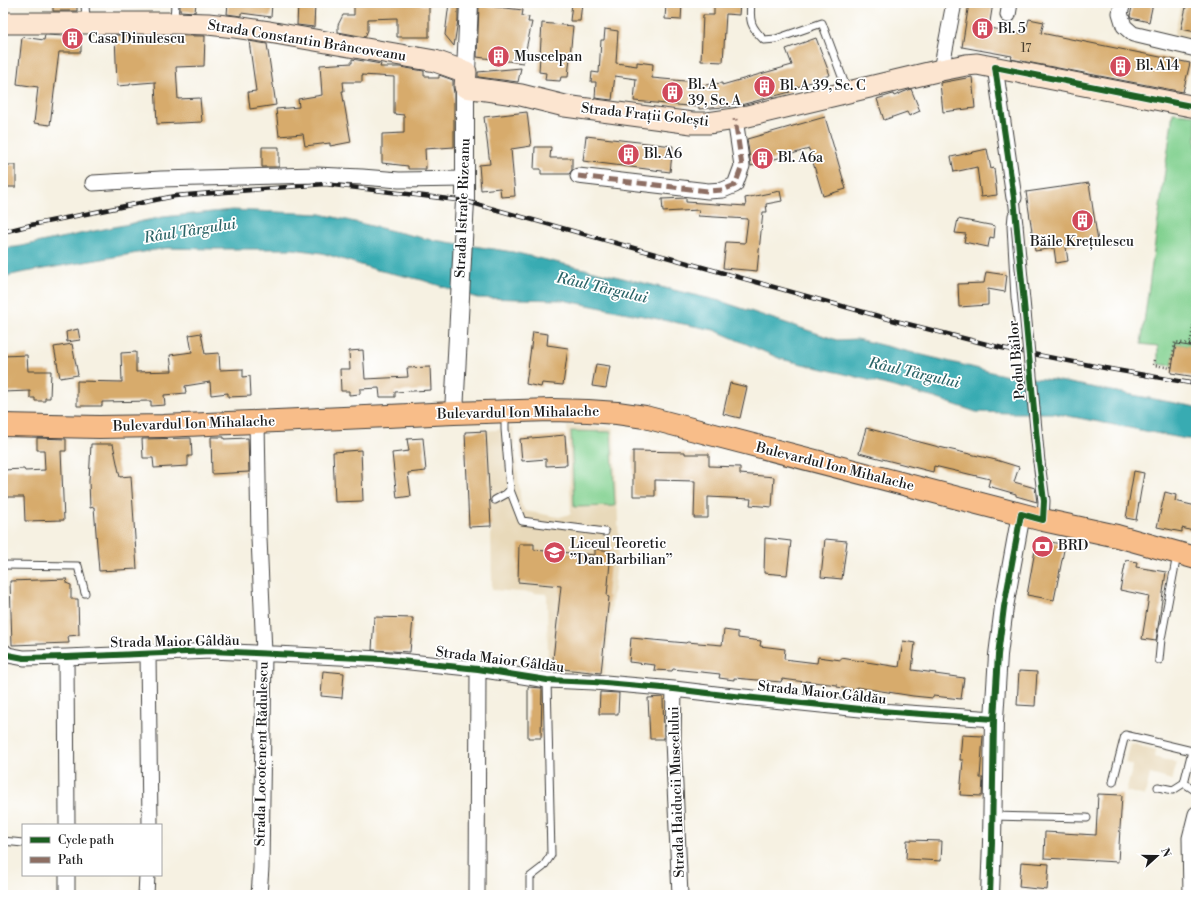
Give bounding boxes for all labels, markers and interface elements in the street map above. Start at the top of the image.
street label: Strada Constantin Brâncoveanu [207,16,407,66]
building icon: Bl. 5 [969,16,995,42]
place label: Bl. 5 [997,20,1026,38]
building icon: Casa Dinulescu [60,26,86,52]
place label: Casa Dinulescu [88,30,185,48]
house number: 17 [1021,41,1031,56]
building icon: Muscelpan [485,44,511,70]
place label: Muscelpan [514,48,583,66]
building icon: Bl. A14 [1108,53,1134,79]
place label: Bl. A14 [1135,57,1179,75]
building icon: Bl. A 39, Sc. C [751,73,777,99]
place label: Bl. A 39, Sc. A [687,76,741,110]
place label: Bl. A 39, Sc. C [779,77,866,95]
building icon: Bl. A 39, Sc. A [660,80,686,106]
street label: Strada Frații Golești [580,99,710,131]
street label: Strada Istrate Rizeanu [452,138,474,278]
building icon: Bl. A6 [615,141,641,167]
place label: Bl. A6 [643,145,683,163]
building icon: Bl. A6a [750,145,776,171]
place label: Bl. A6a [777,149,824,167]
building icon: Băile Krețulescu [1069,207,1095,233]
water label: Râul Târgului [142,214,238,248]
place label: Băile Krețulescu [1029,233,1134,251]
water label: Râul Târgului [554,268,650,308]
street label: Podul Băilor [1005,320,1029,400]
water label: Râul Târgului [866,353,962,393]
street label: Bulevardul Ion Mihalache [436,403,599,423]
street label: Bulevardul Ion Mihalache [112,412,275,436]
street label: Bulevardul Ion Mihalache [753,438,916,495]
bank icon: BRD [1029,533,1055,559]
place label: Liceul Teoretic ”Dan Barbilian” [570,535,673,569]
place label: BRD [1057,537,1089,555]
school or university icon: Liceul Teoretic ”Dan Barbilian” [542,539,568,565]
street label: Strada Maior Gâldău [110,632,240,652]
street label: Strada Maior Gâldău [435,643,565,677]
street label: Strada Locotenent Rădulescu [251,661,273,847]
street label: Strada Maior Gâldău [757,677,887,709]
street label: Strada Haiducii Muscelului [665,706,689,878]
legend [22,824,162,876]
text: Cycle path [58,833,114,848]
north arrow [1137,836,1177,876]
text: N [1157,846,1174,860]
text: Path [58,853,83,868]

